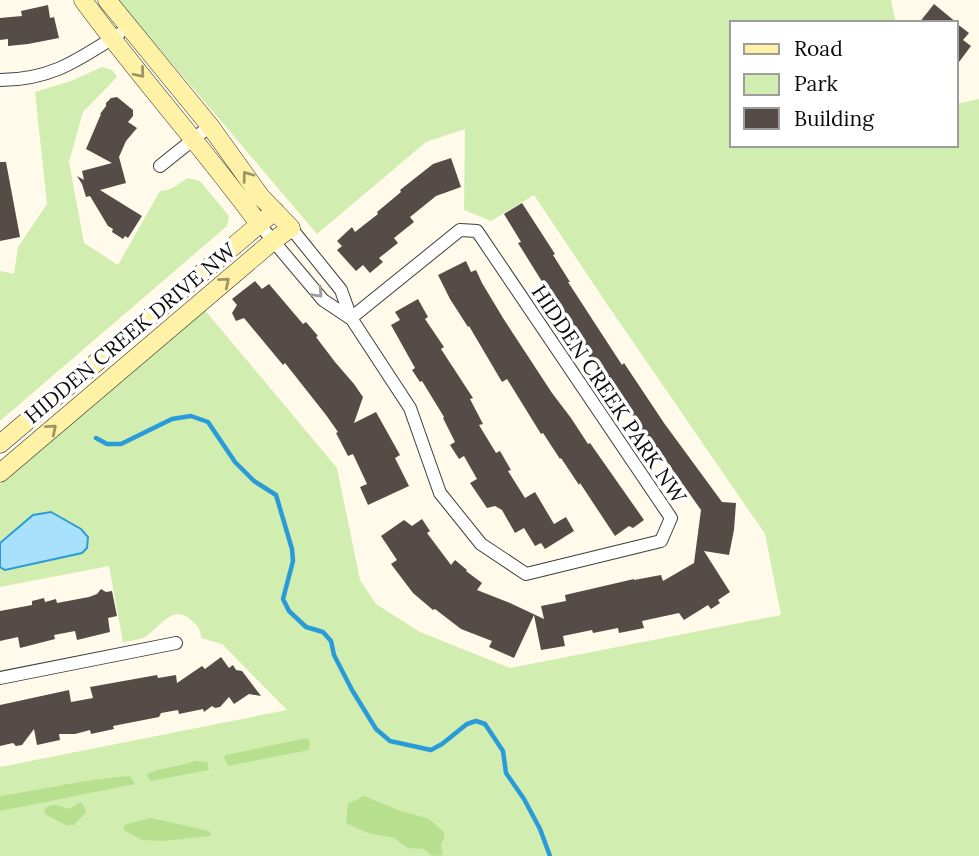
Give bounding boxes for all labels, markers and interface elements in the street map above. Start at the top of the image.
legend [730,21,958,147]
text: Road [794,35,843,62]
one-way arrow [132,65,144,78]
text: Park [794,70,838,97]
text: Building [794,105,874,132]
one-way arrow [242,171,255,184]
street label: HIDDEN CREEK DRIVE NW [19,236,242,429]
one-way arrow [217,278,230,290]
street label: HIDDEN CREEK PARK NW [526,280,693,509]
one-way arrow [310,285,322,298]
one-way arrow [44,425,57,437]

